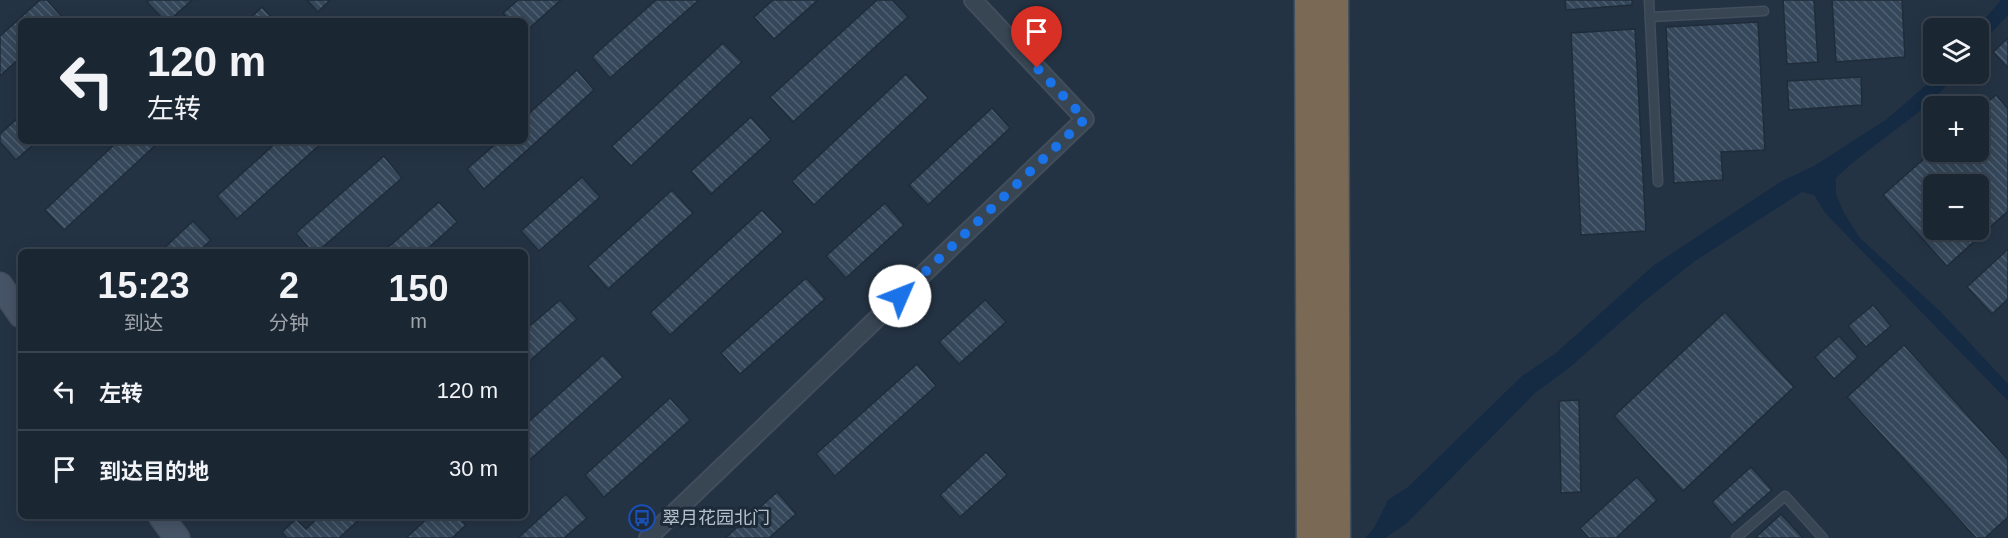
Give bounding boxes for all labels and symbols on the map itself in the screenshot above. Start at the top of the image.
pin [1011,6,1062,68]
position arrow [868,264,932,328]
bus stop icon: 翠月花园北门 [627,503,657,533]
place label: 翠月花园北门 [662,508,770,528]

